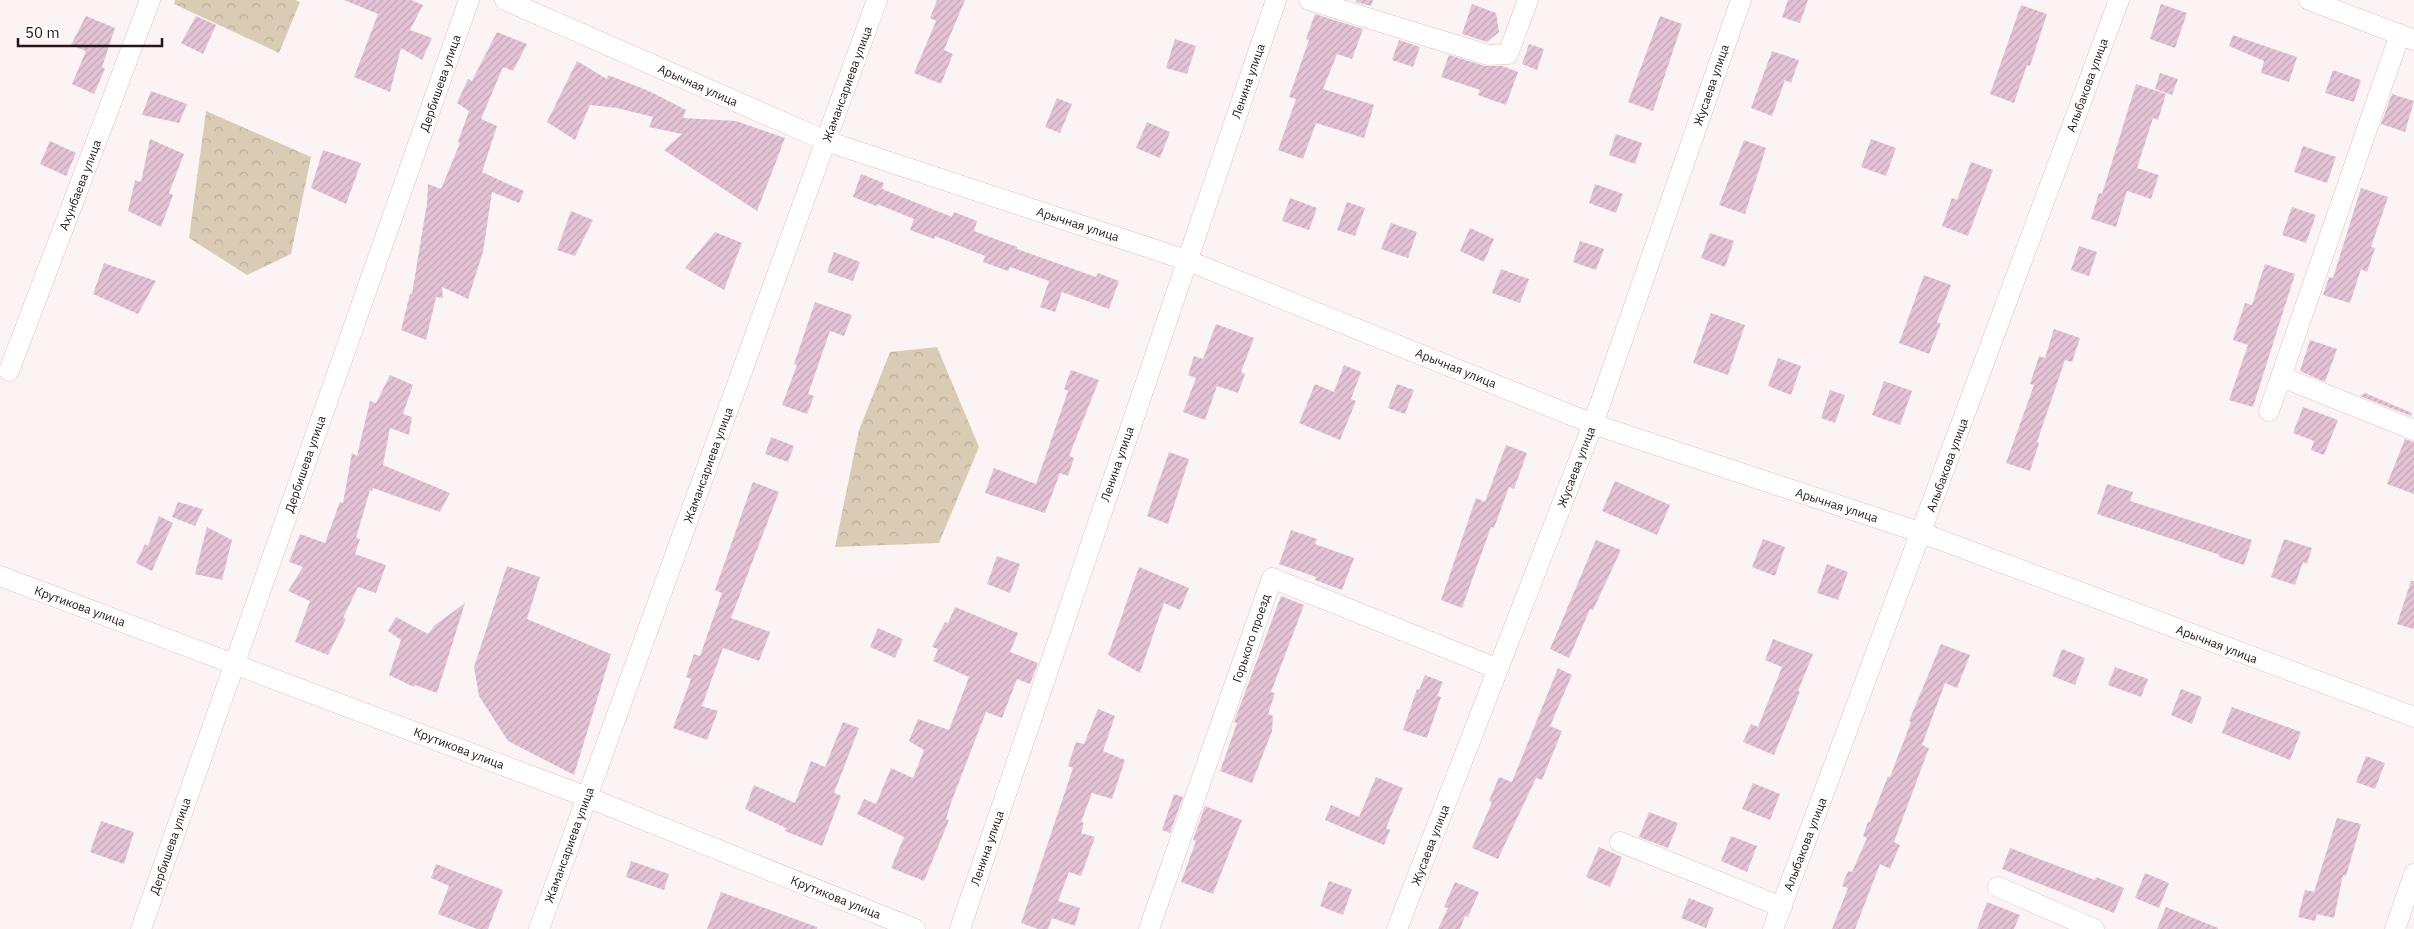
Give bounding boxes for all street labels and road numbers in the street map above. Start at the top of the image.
street label: Жамансариева улица [819,24,875,144]
street label: Дербишева улица [416,32,464,133]
street label: Алыбакова улица [2063,35,2111,134]
street label: Ленина улица [1228,41,1268,121]
street label: Жусаева улица [1690,42,1732,128]
street label: Арычная улица [656,61,741,110]
street label: Ахунбаева улица [56,137,104,232]
street label: Арычная улица [1035,204,1122,245]
street label: Арычная улица [1413,345,1499,391]
street label: Жамансариева улица [680,405,736,525]
street label: Дербишева улица [281,413,329,514]
street label: Алыбакова улица [1923,415,1971,514]
street label: Ленина улица [1097,424,1137,504]
street label: Жусаева улица [1554,424,1599,510]
street label: Арычная улица [1794,485,1881,526]
street label: Крутикова улица [32,583,128,630]
street label: Горького проезд [1229,592,1273,684]
street label: Арычная улица [2174,622,2260,667]
street label: Крутикова улица [412,724,507,772]
street label: Жамансариева улица [541,785,597,905]
street label: Дербишева улица [146,795,194,896]
street label: Алыбакова улица [1780,795,1830,893]
street label: Жусаева улица [1408,802,1453,888]
street label: Ленина улица [967,808,1007,888]
street label: Крутикова улица [789,872,884,922]

